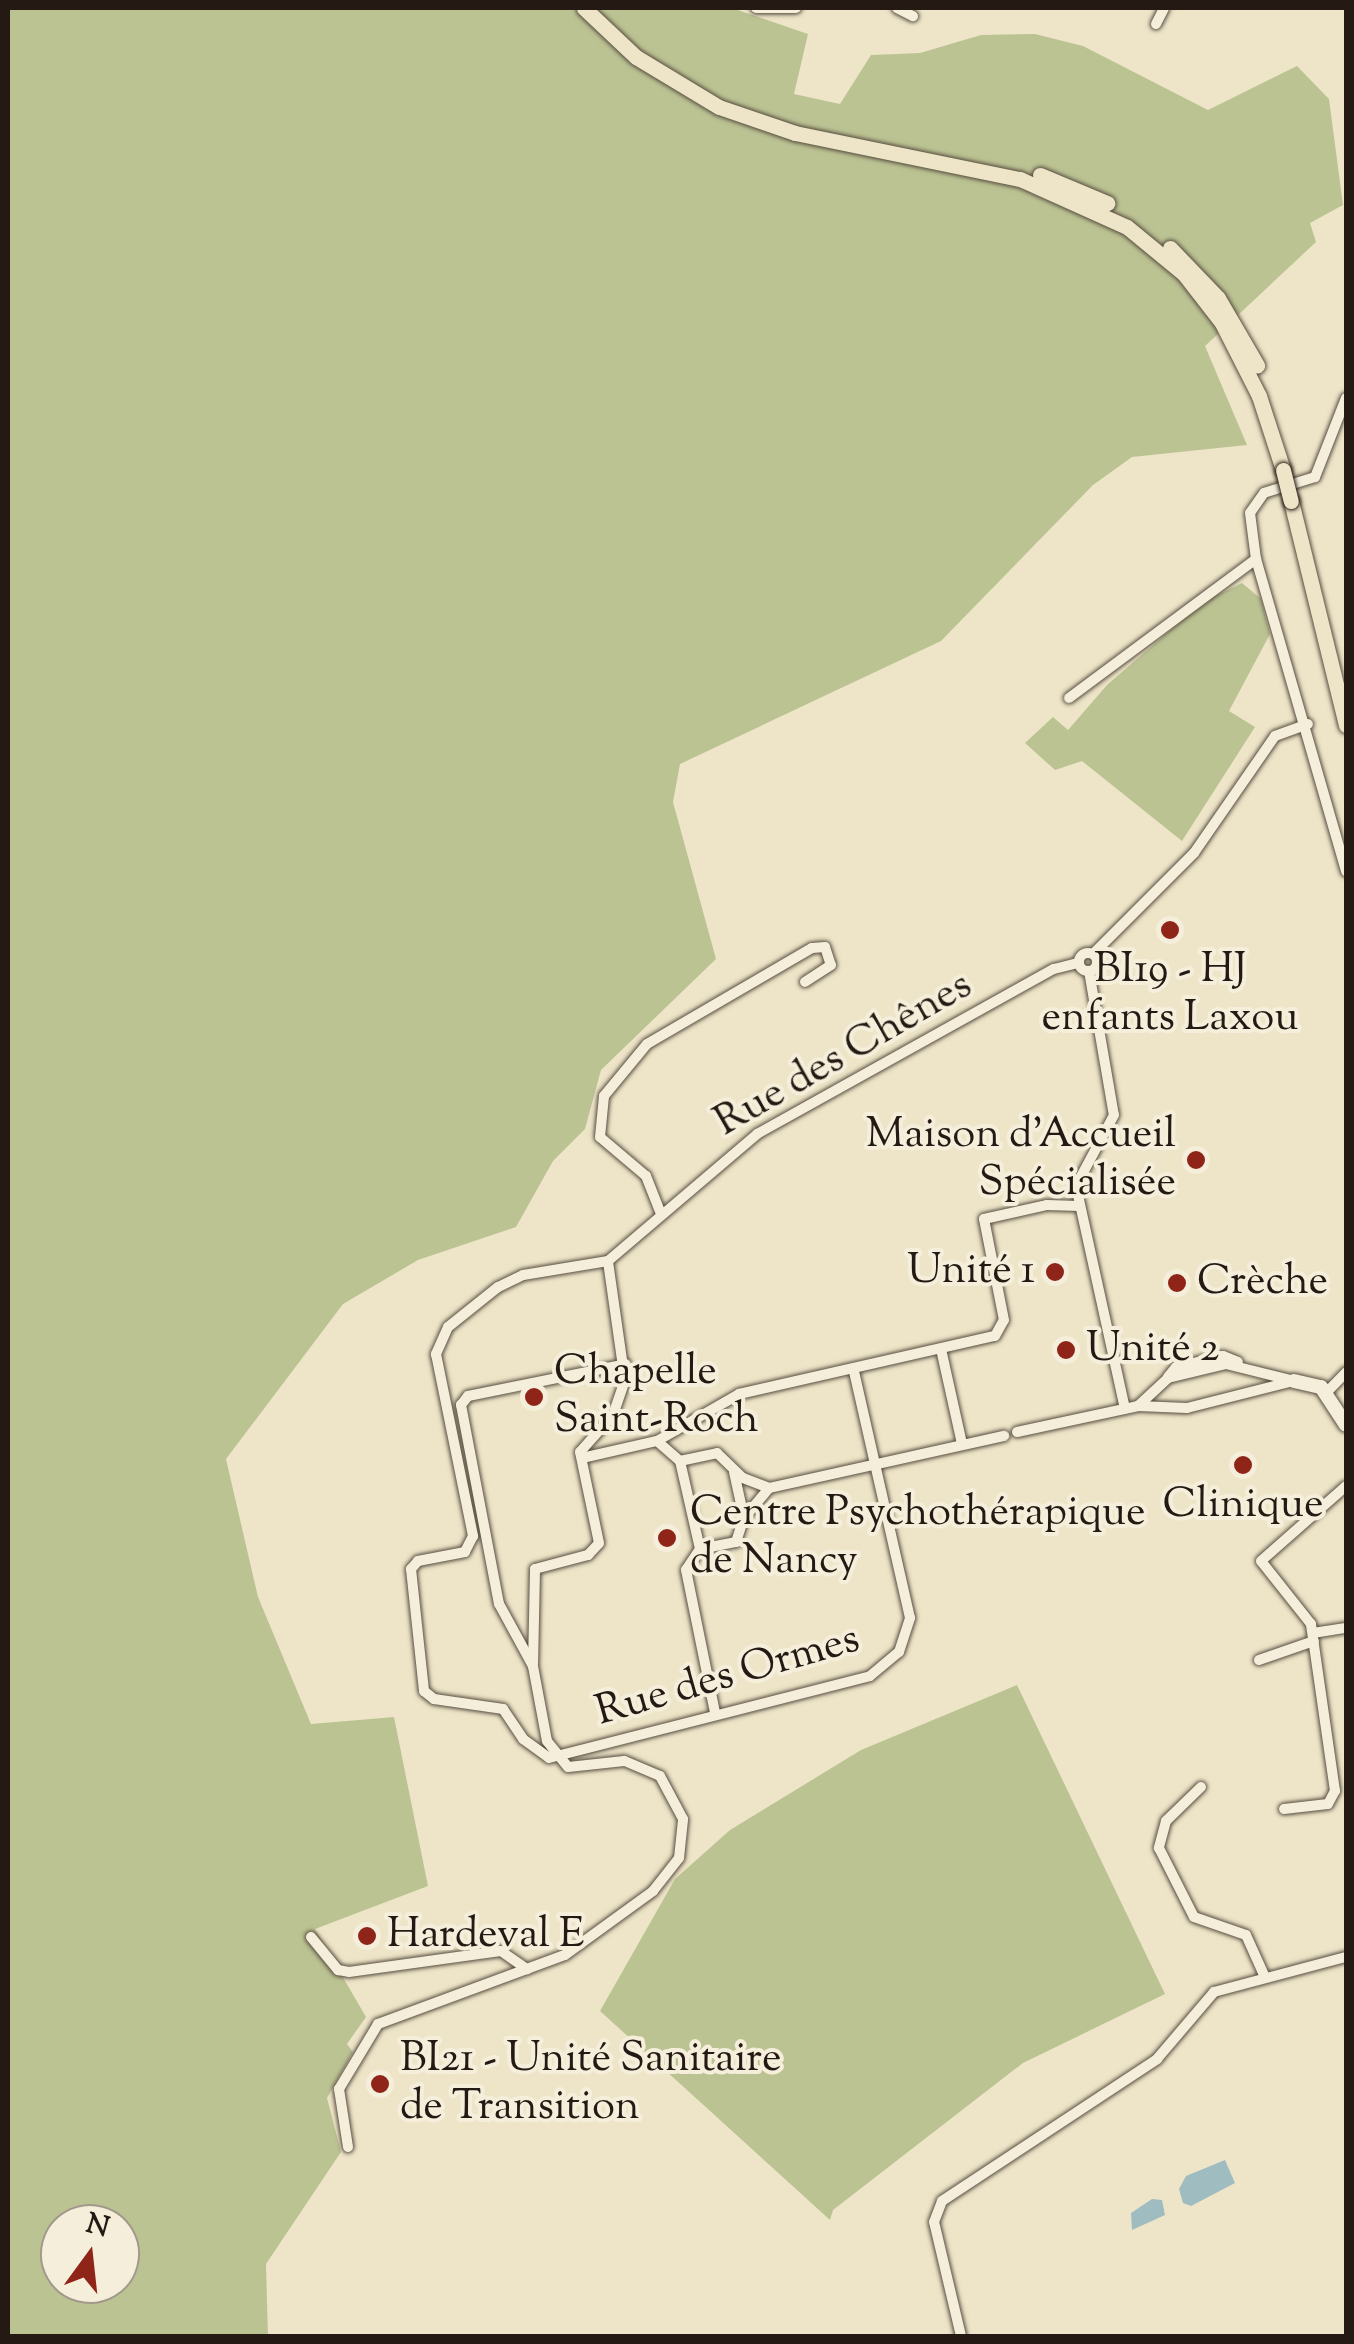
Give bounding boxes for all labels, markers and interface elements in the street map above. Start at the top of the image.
marker: BI19 - HJ enfants Laxou [1159,919,1181,941]
place label: BI19 - HJ enfants Laxou [1042,946,1298,1044]
street label: Rue des Chênes [707,961,981,1149]
place label: Maison d'Accueil Spécialisée [866,1111,1176,1210]
marker: Maison d'Accueil Spécialisée [1185,1149,1207,1171]
place label: Unité 1 [907,1247,1035,1297]
place label: Crèche [1197,1258,1328,1308]
marker: Unité 1 [1044,1261,1066,1283]
marker: Crèche [1166,1272,1188,1294]
place label: Unité 2 [1086,1325,1219,1375]
marker: Unité 2 [1055,1339,1077,1361]
place label: Chapelle Saint-Roch [554,1348,759,1446]
marker: Chapelle Saint-Roch [523,1386,545,1408]
marker: Clinique [1232,1454,1254,1476]
place label: Clinique [1163,1481,1323,1531]
place label: Centre Psychothérapique de Nancy [690,1489,1145,1588]
marker: Centre Psychothérapique de Nancy [654,1525,680,1551]
street label: Rue des Ormes [590,1615,866,1739]
place label: Hardeval E [387,1911,584,1961]
marker: Hardeval E [356,1925,378,1947]
place label: BI21 - Unité Sanitaire de Transition [400,2035,782,2134]
marker: BI21 - Unité Sanitaire de Transition [369,2073,391,2095]
north arrow [40,2204,140,2304]
text: N [81,2205,113,2249]

